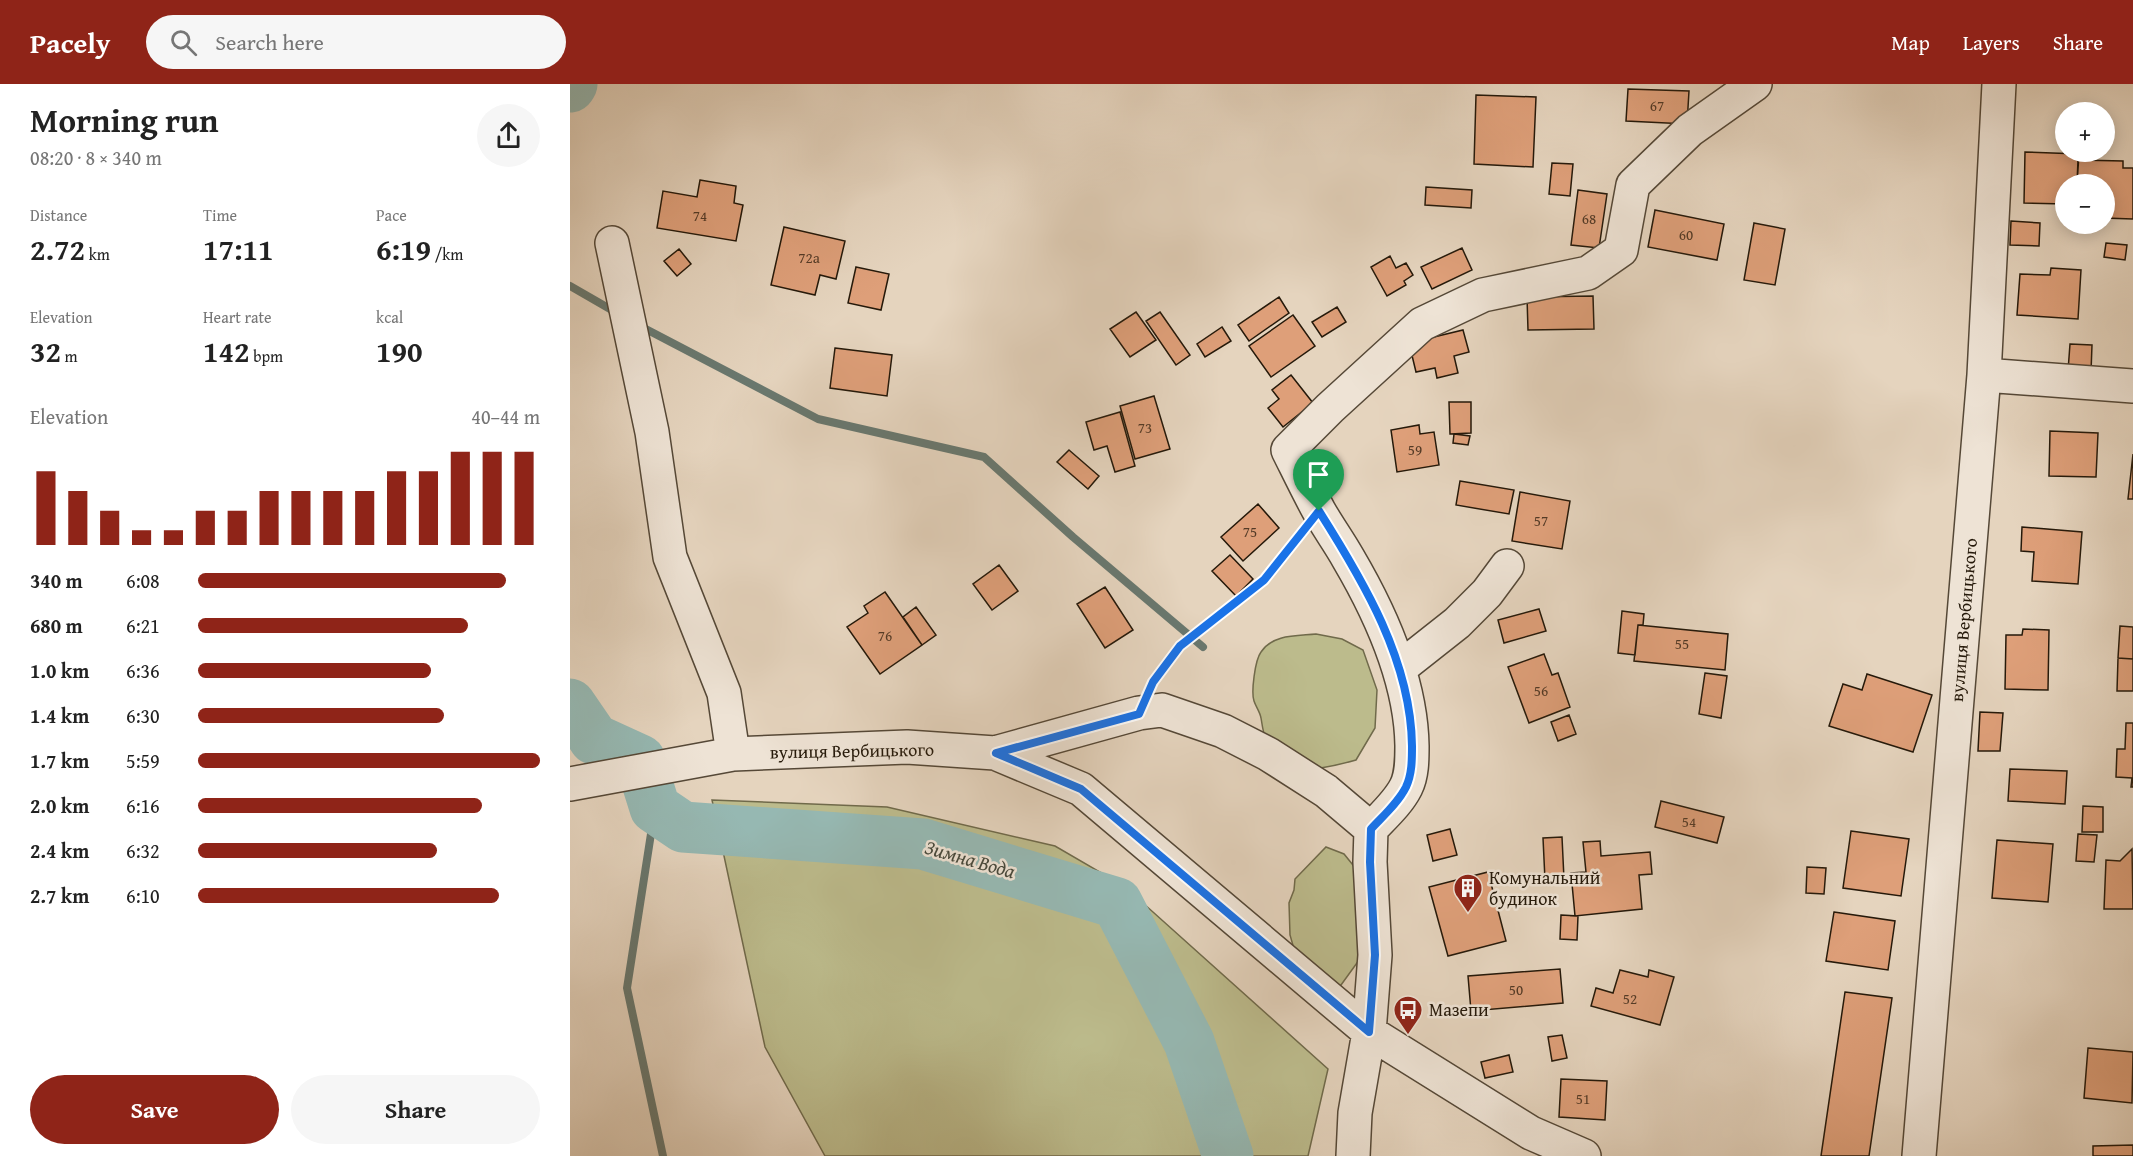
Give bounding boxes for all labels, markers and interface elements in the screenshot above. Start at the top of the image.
search box [146,15,566,69]
text: Pacely [30,22,110,63]
icon: search [167,26,200,59]
text: Search here [215,26,324,58]
text: Map [1891,27,1930,58]
text: Layers [1963,27,2020,58]
text: Share [2053,27,2103,58]
house number: 67 [1650,95,1664,116]
text: Morning run [30,96,219,144]
map controls [2055,102,2115,234]
button: + [2055,102,2115,162]
button: share [477,104,540,167]
text: 08:20 · 8 × 340 m [30,143,162,172]
button: − [2055,174,2115,234]
text: Distance [30,203,87,227]
text: Time [203,203,237,227]
text: Pace [376,203,407,227]
house number: 74 [693,205,707,226]
house number: 68 [1582,208,1596,229]
house number: 60 [1679,224,1693,245]
text: 2.72 [30,227,85,271]
text: 17:11 [203,227,274,271]
text: 6:19 [376,227,431,271]
text: km [85,242,110,266]
text: /km [431,242,463,266]
house number: 72а [798,247,821,268]
text: Elevation [30,305,93,329]
text: Heart rate [203,305,272,329]
text: kcal [376,305,403,329]
text: 32 [30,329,61,373]
text: 142 [203,329,250,373]
text: 190 [376,329,423,373]
text: m [61,344,78,368]
text: bpm [250,344,283,368]
text: Elevation [30,402,108,431]
text: 40–44 m [471,402,540,431]
house number: 73 [1138,417,1152,438]
house number: 59 [1408,439,1422,460]
pin [1293,449,1344,511]
icon: arrive [1302,458,1335,491]
house number: 57 [1534,510,1548,531]
house number: 75 [1243,521,1257,542]
street label: вулиця Вербицького [1943,537,1984,703]
text: 340 m [30,566,83,595]
text: 6:08 [126,566,160,595]
text: 680 m [30,611,83,640]
text: 6:21 [126,611,160,640]
house number: 76 [878,625,892,646]
house number: 55 [1675,633,1689,654]
text: 1.0 km [30,656,89,685]
text: 6:36 [126,656,160,685]
house number: 56 [1534,680,1548,701]
text: 1.4 km [30,701,89,730]
text: 6:30 [126,701,160,730]
street label: вулиця Вербицького [770,736,934,765]
text: 1.7 km [30,746,89,775]
text: 5:59 [126,746,160,775]
text: 2.0 km [30,791,89,820]
text: 6:16 [126,791,160,820]
house number: 54 [1682,811,1696,832]
water label: Зимна Вода [922,832,1019,885]
text: 2.4 km [30,836,89,865]
text: 6:32 [126,836,160,865]
place label: Комунальний будинок [1489,864,1601,912]
building icon: Комунальний будинок [1452,872,1484,914]
text: 2.7 km [30,881,89,910]
text: 6:10 [126,881,160,910]
house number: 50 [1509,979,1523,1000]
house number: 52 [1623,988,1637,1009]
bus stop icon: Мазепи [1392,994,1424,1036]
place label: Мазепи [1429,996,1489,1023]
button: Save [30,1075,279,1144]
button: Share [291,1075,540,1144]
house number: 51 [1576,1088,1590,1109]

